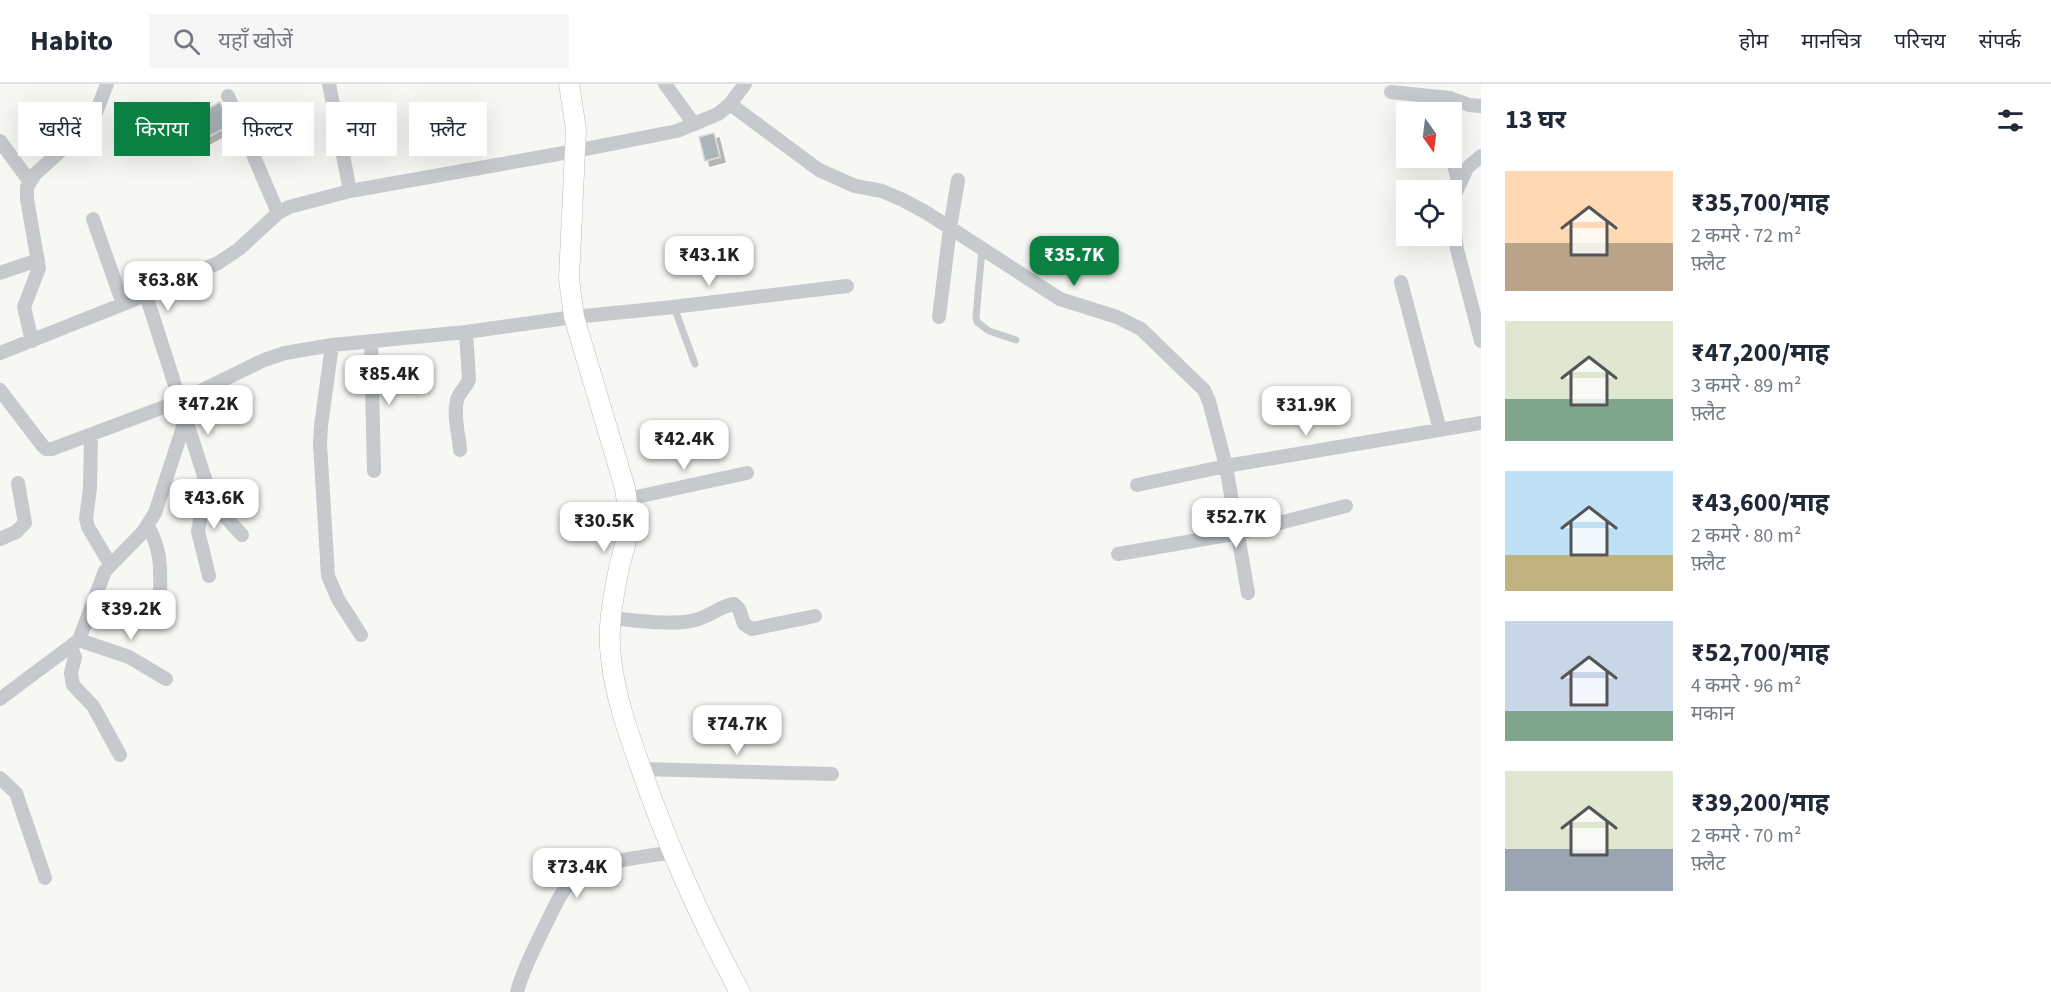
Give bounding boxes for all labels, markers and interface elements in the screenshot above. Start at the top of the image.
search box [149,14,569,68]
text: Habito [30,21,113,61]
icon: search [170,25,203,58]
text: यहाँ खोजें [218,25,293,57]
text: होम [1739,26,1768,56]
text: मानचित्र [1801,26,1861,56]
text: परिचय [1894,26,1946,56]
text: संपर्क [1979,26,2021,56]
text: 13 घर [1505,101,1566,138]
chip: खरीदें [18,102,102,156]
chip: किराया [114,102,210,156]
chip: फ़िल्टर [222,102,314,156]
chip: नया [326,102,397,156]
chip: फ़्लैट [409,102,487,156]
north arrow [1396,102,1462,168]
map controls [1396,102,1462,246]
icon: filters [1994,104,2027,137]
button: locate [1396,180,1462,246]
text: ₹35,700/माह [1691,184,1829,221]
icon: home [1553,195,1625,267]
text: 2 कमरे · 72 m² [1691,222,1801,250]
pin: ₹43.1K [660,236,758,287]
pin: ₹35.7K [1025,236,1123,287]
text: ₹43.1K [679,241,739,269]
text: ₹35.7K [1044,241,1104,269]
text: फ़्लैट [1691,250,1726,278]
pin: ₹63.8K [119,261,217,312]
text: ₹63.8K [138,266,198,294]
text: ₹47,200/माह [1691,334,1829,371]
icon: home [1553,345,1625,417]
pin: ₹85.4K [340,355,438,406]
text: ₹85.4K [359,360,419,388]
text: 3 कमरे · 89 m² [1691,372,1801,400]
pin: ₹47.2K [159,385,257,436]
pin: ₹31.9K [1257,386,1355,437]
text: ₹47.2K [178,390,238,418]
text: ₹31.9K [1276,391,1336,419]
text: फ़्लैट [1691,400,1726,428]
pin: ₹42.4K [635,420,733,471]
text: ₹42.4K [654,425,714,453]
pin: ₹43.6K [165,479,263,530]
text: ₹43.6K [184,484,244,512]
text: ₹43,600/माह [1691,484,1829,521]
icon: home [1553,495,1625,567]
pin: ₹52.7K [1187,498,1285,549]
pin: ₹30.5K [555,502,653,553]
text: ₹52.7K [1206,503,1266,531]
text: ₹30.5K [574,507,634,535]
text: 2 कमरे · 80 m² [1691,522,1801,550]
text: फ़्लैट [1691,550,1726,578]
pin: ₹39.2K [82,590,180,641]
text: ₹39.2K [101,595,161,623]
text: ₹52,700/माह [1691,634,1829,671]
icon: home [1553,645,1625,717]
text: 4 कमरे · 96 m² [1691,672,1801,700]
text: मकान [1691,700,1735,728]
pin: ₹74.7K [688,705,786,756]
text: ₹74.7K [707,710,767,738]
text: ₹39,200/माह [1691,784,1829,821]
icon: home [1553,795,1625,867]
text: 2 कमरे · 70 m² [1691,822,1801,850]
pin: ₹73.4K [528,848,626,899]
text: फ़्लैट [1691,850,1726,878]
text: ₹73.4K [547,853,607,881]

